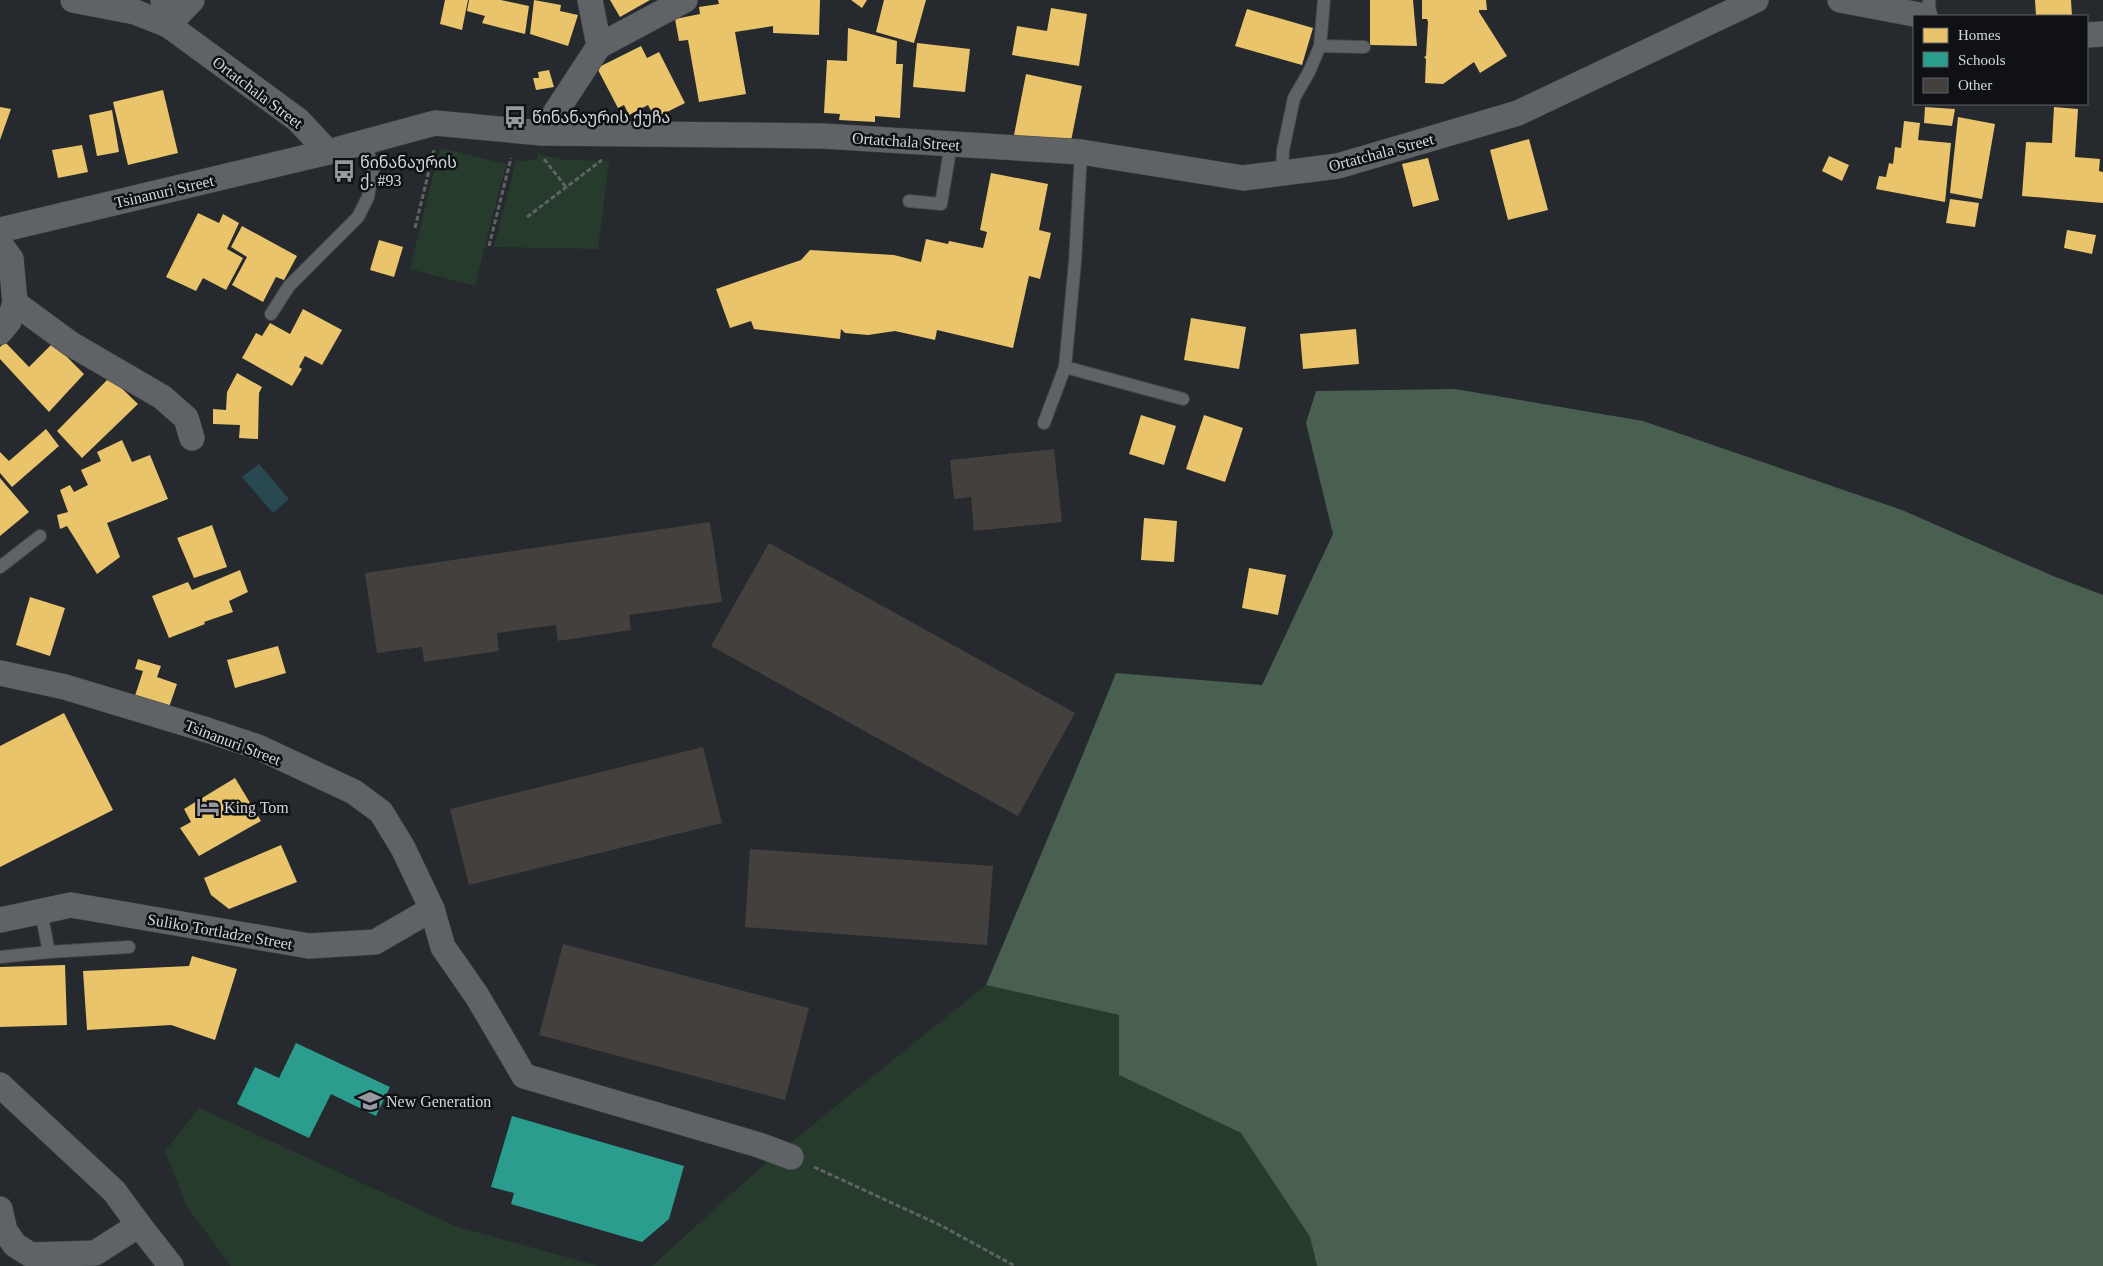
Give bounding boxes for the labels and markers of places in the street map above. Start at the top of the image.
bus stop icon: წინანაურის ქუჩა [502,104,528,130]
place label: წინანაურის ქუჩა [532,109,670,127]
place label: წინანაურის ქ. #93 [360,154,457,190]
bus stop icon: წინანაურის ქ. #93 [331,158,357,184]
hotel icon: King Tom [195,794,221,820]
place label: King Tom [224,799,289,817]
school or university icon: New Generation [357,1088,383,1114]
place label: New Generation [386,1093,491,1110]

